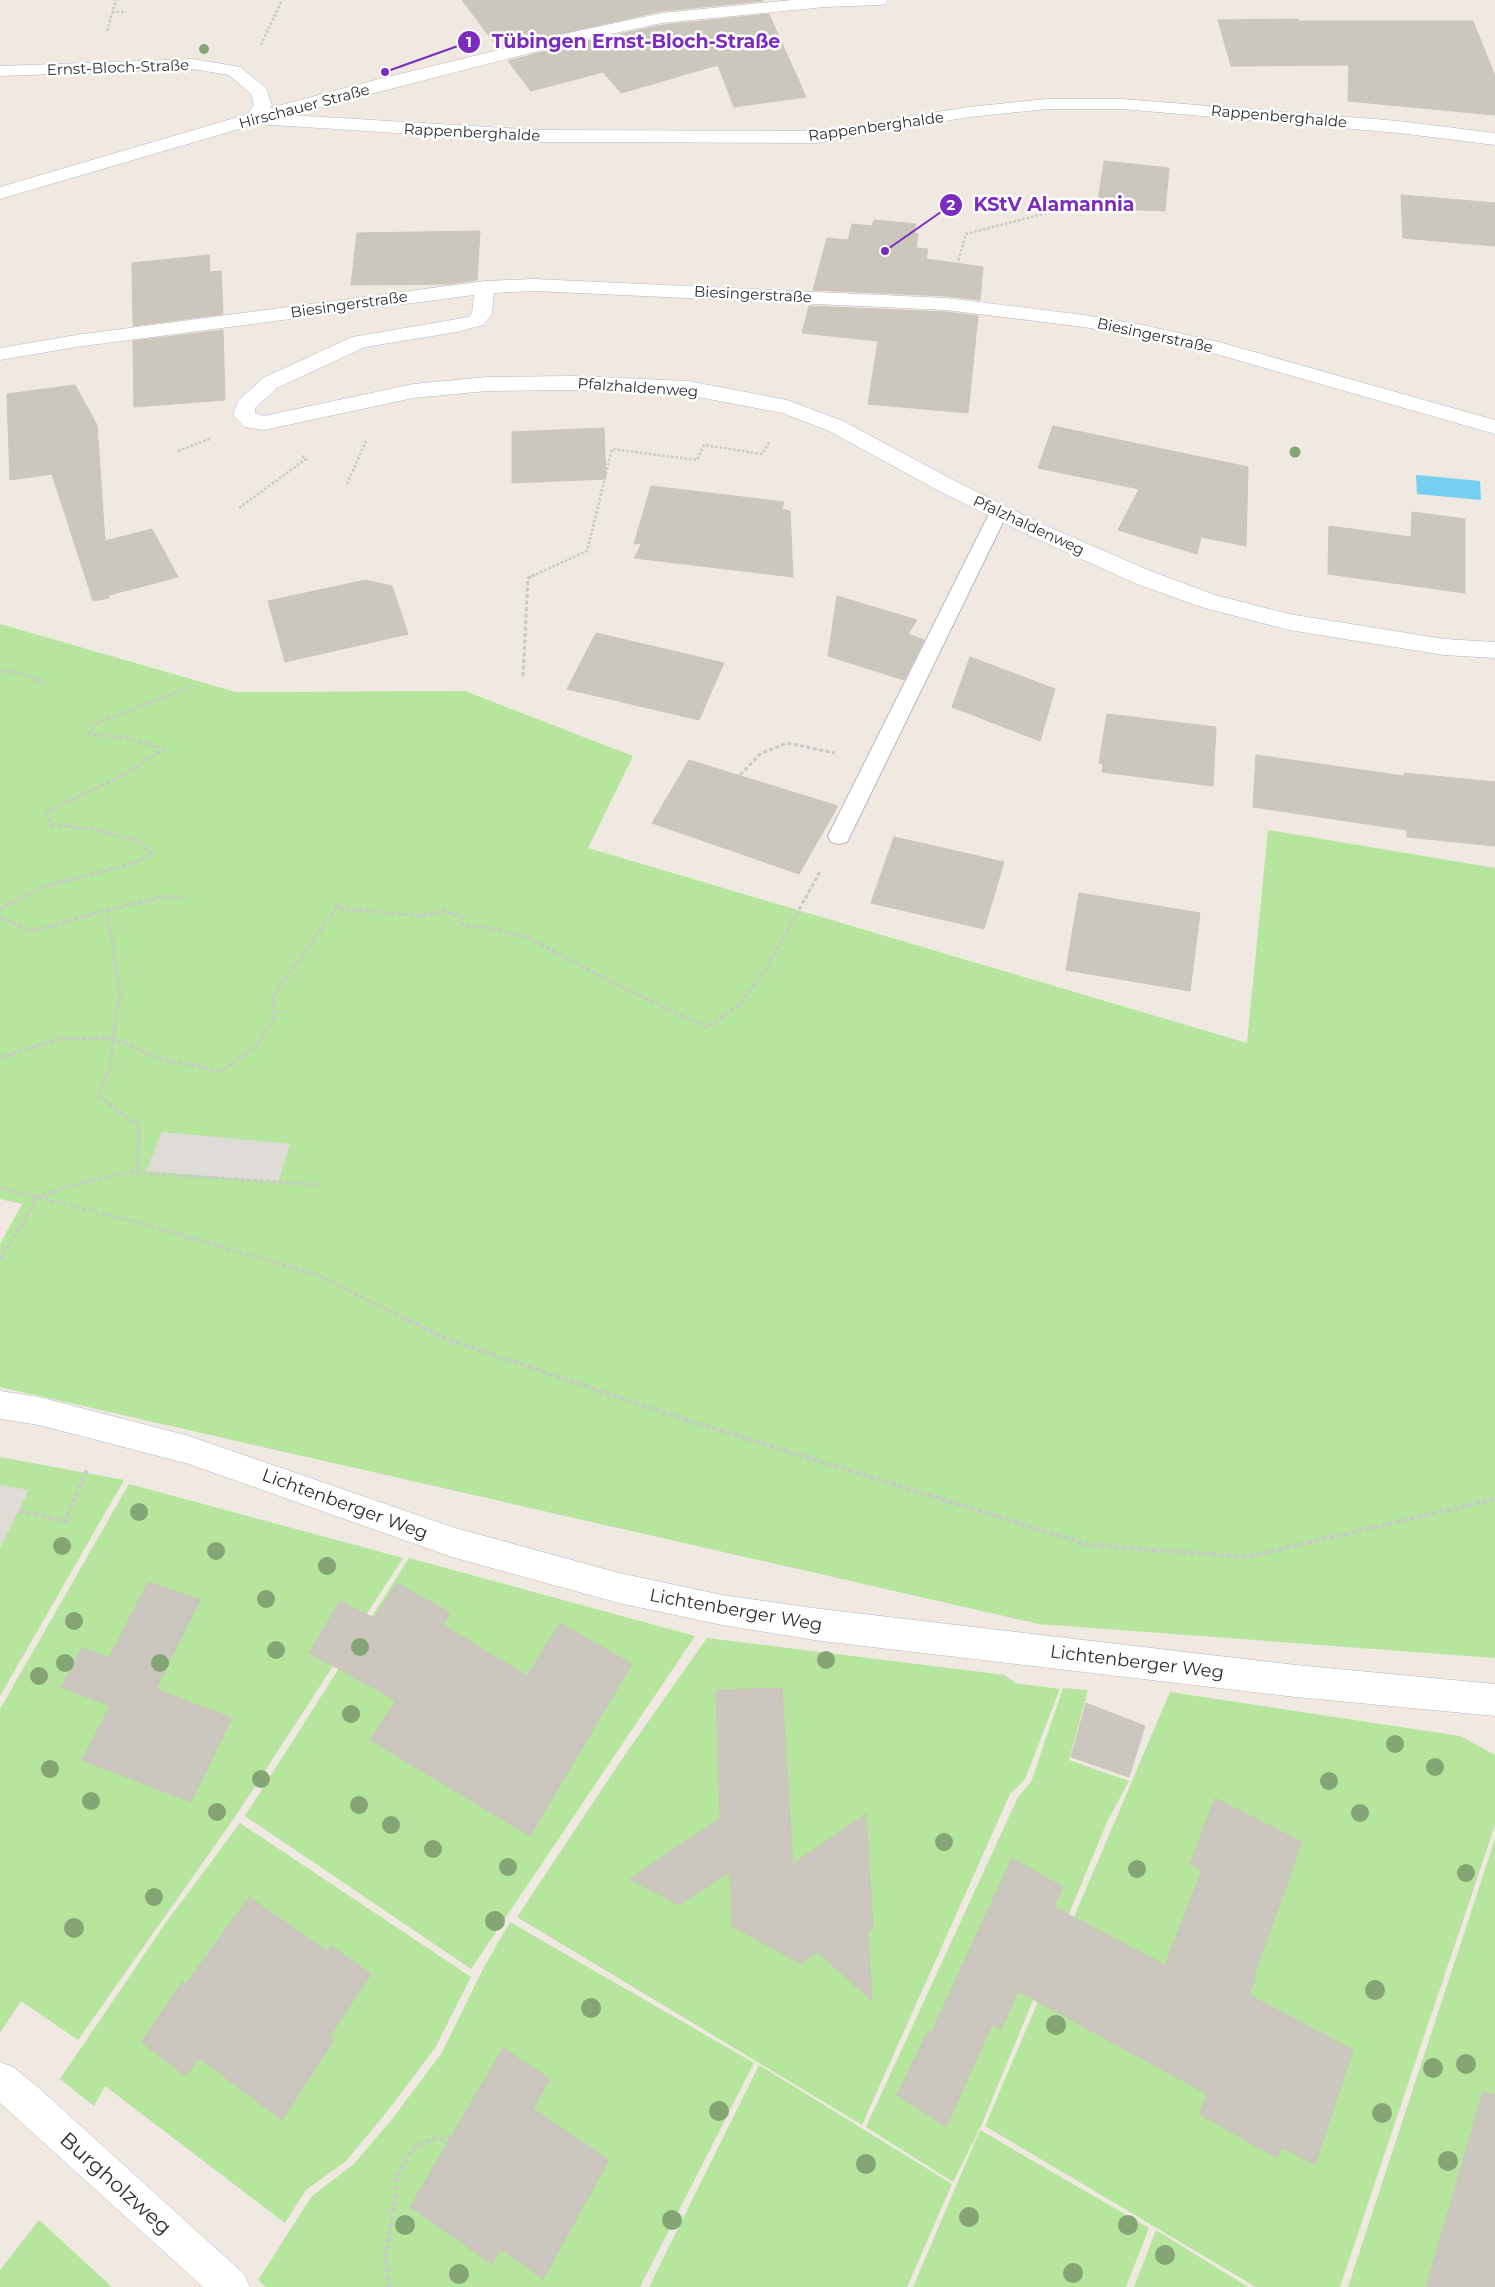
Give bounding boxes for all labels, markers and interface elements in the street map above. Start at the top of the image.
callout: Tübingen Ernst-Bloch-Straße [457,25,791,59]
text: Tübingen Ernst-Bloch-Straße [492,30,780,53]
text: 1 [466,32,472,51]
street label: Ernst-Bloch-Straße [47,55,189,79]
street label: Hirschauer Straße [237,79,371,133]
street label: Rappenberghalde [1210,101,1348,131]
street label: Rappenberghalde [807,107,945,145]
street label: Rappenberghalde [403,119,541,145]
callout: KStV Alamannia [938,188,1144,222]
text: KStV Alamannia [973,193,1135,216]
text: 2 [947,195,956,214]
street label: Biesingerstraße [694,281,812,307]
street label: Biesingerstraße [289,286,409,322]
street label: Biesingerstraße [1095,313,1215,357]
street label: Pfalzhaldenweg [577,373,699,401]
street label: Pfalzhaldenweg [970,491,1088,559]
street label: Lichtenberger Weg [259,1464,431,1544]
street label: Lichtenberger Weg [648,1584,824,1636]
street label: Lichtenberger Weg [1049,1640,1225,1684]
street label: Burgholzweg [55,2126,177,2240]

